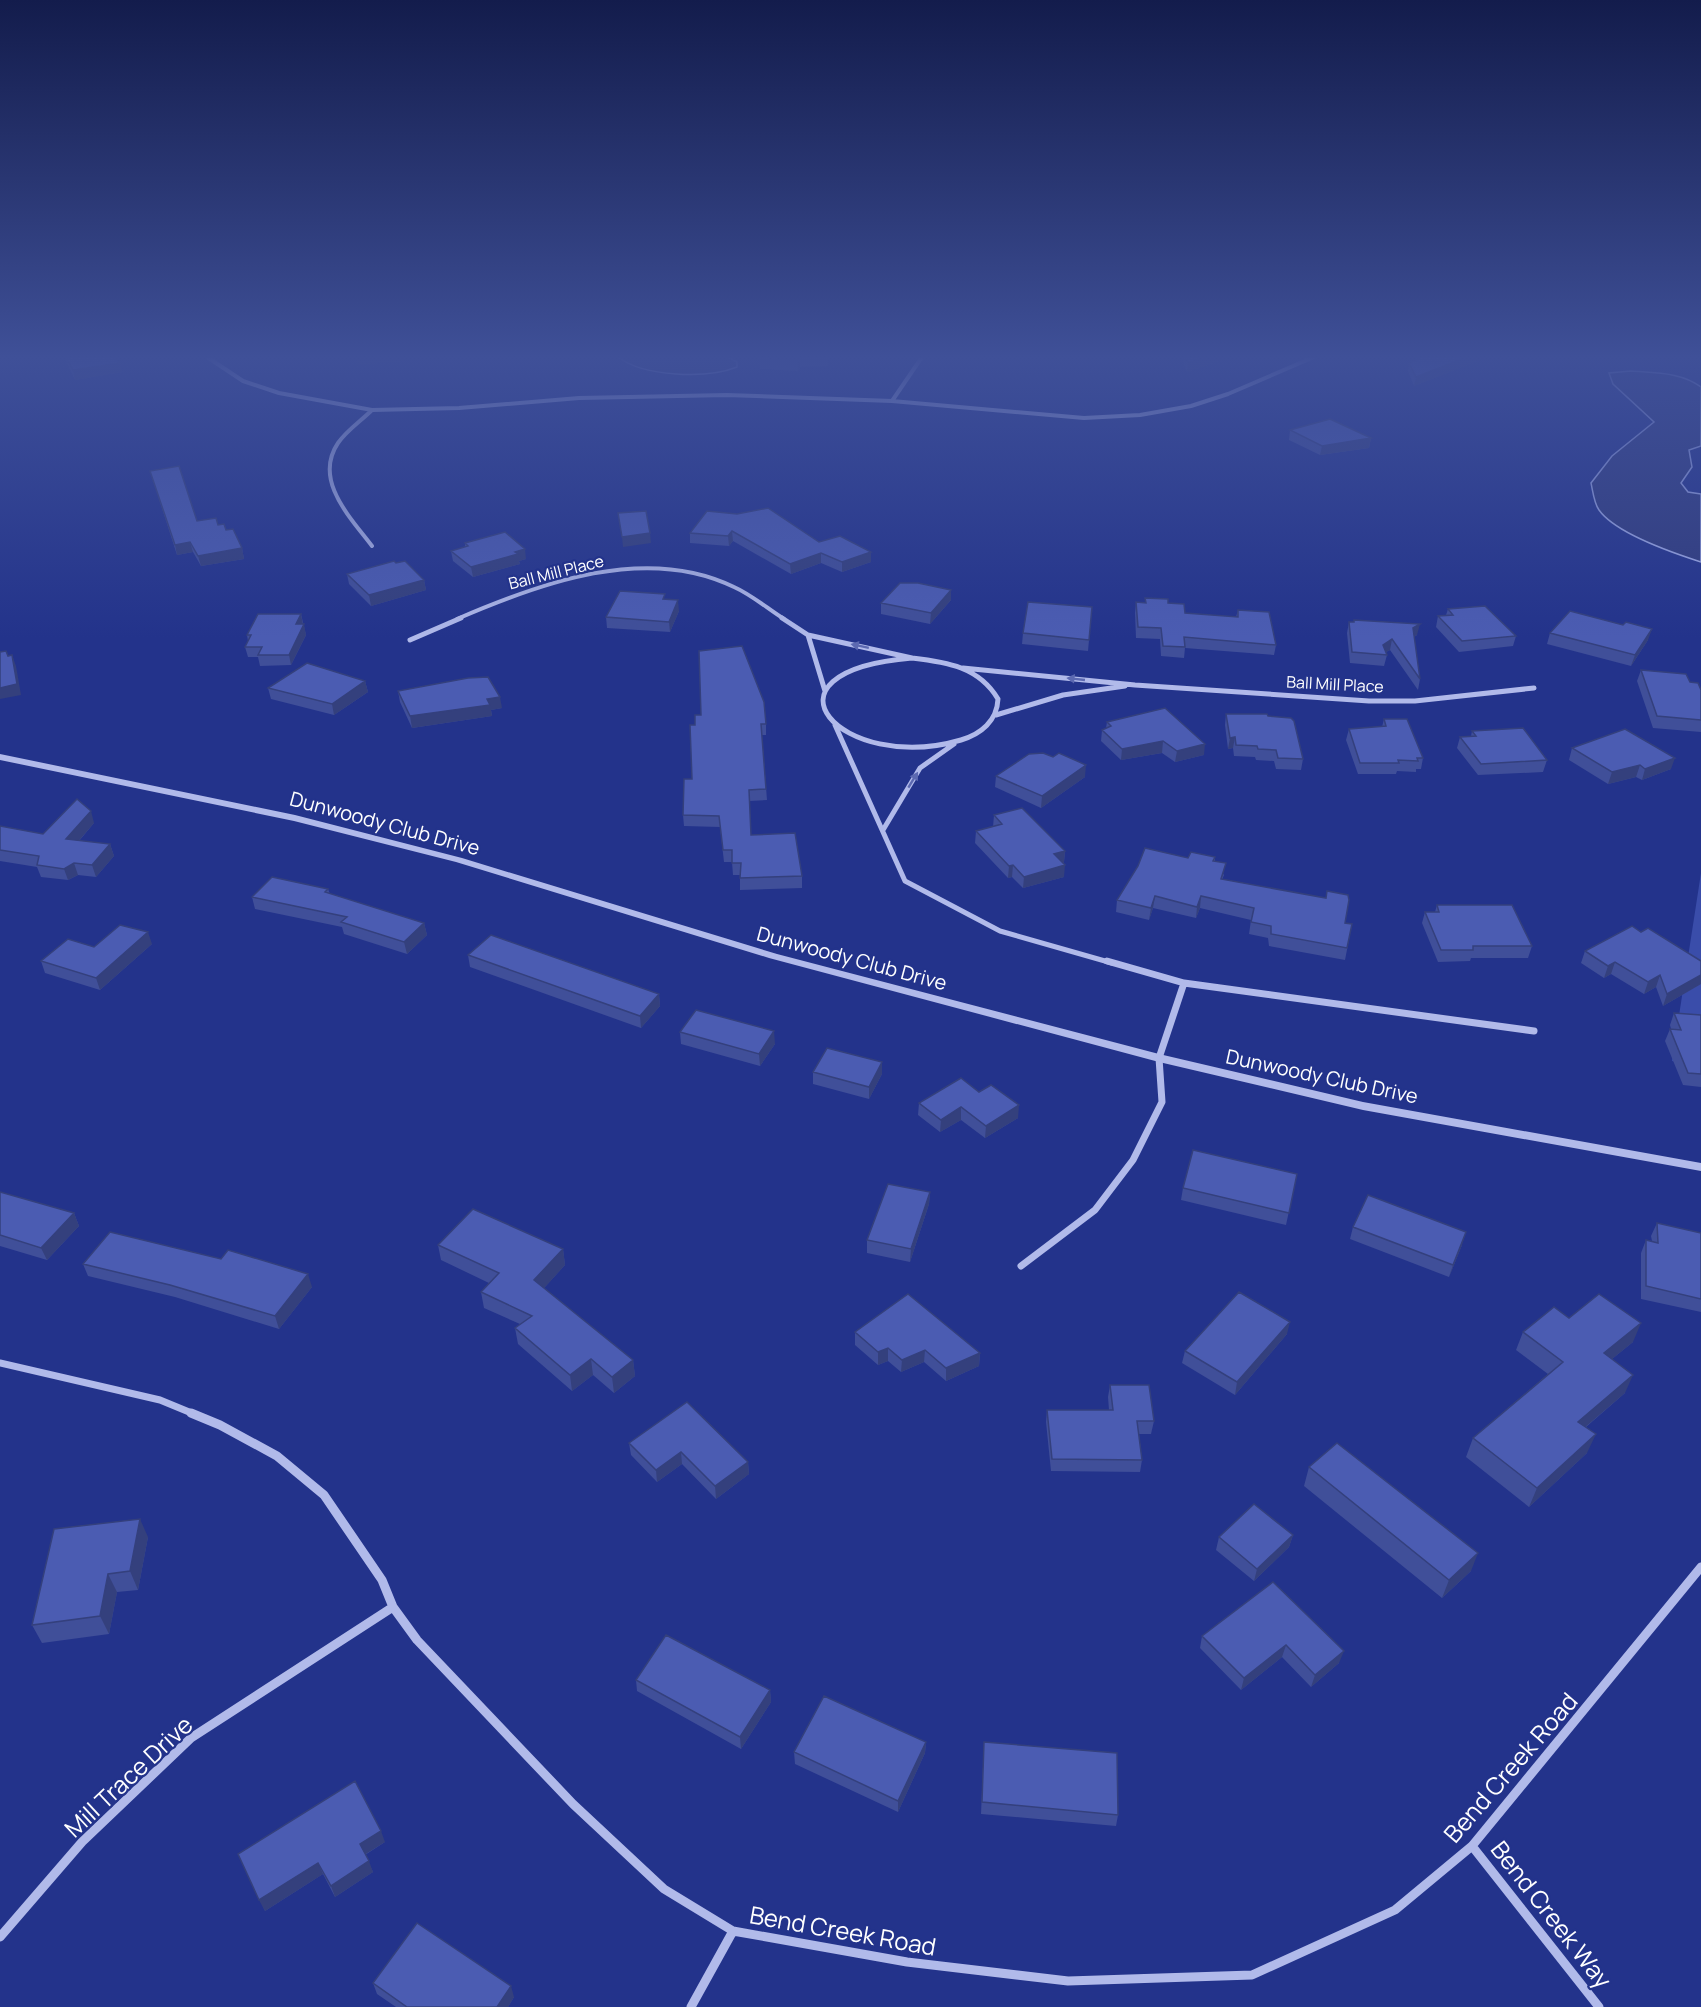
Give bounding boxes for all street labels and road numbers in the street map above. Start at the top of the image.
street label: Ball Mill Place [506,550,606,594]
street label: Ball Mill Place [1286,670,1384,698]
street label: Dunwoody Club Drive [287,785,483,861]
street label: Dunwoody Club Drive [754,920,950,996]
street label: Dunwoody Club Drive [1223,1042,1421,1110]
street label: Bend Creek Road [1436,1685,1584,1849]
street label: Mill Trace Drive [57,1708,199,1844]
street label: Bend Creek Way [1484,1833,1620,1995]
street label: Bend Creek Road [747,1897,939,1963]

